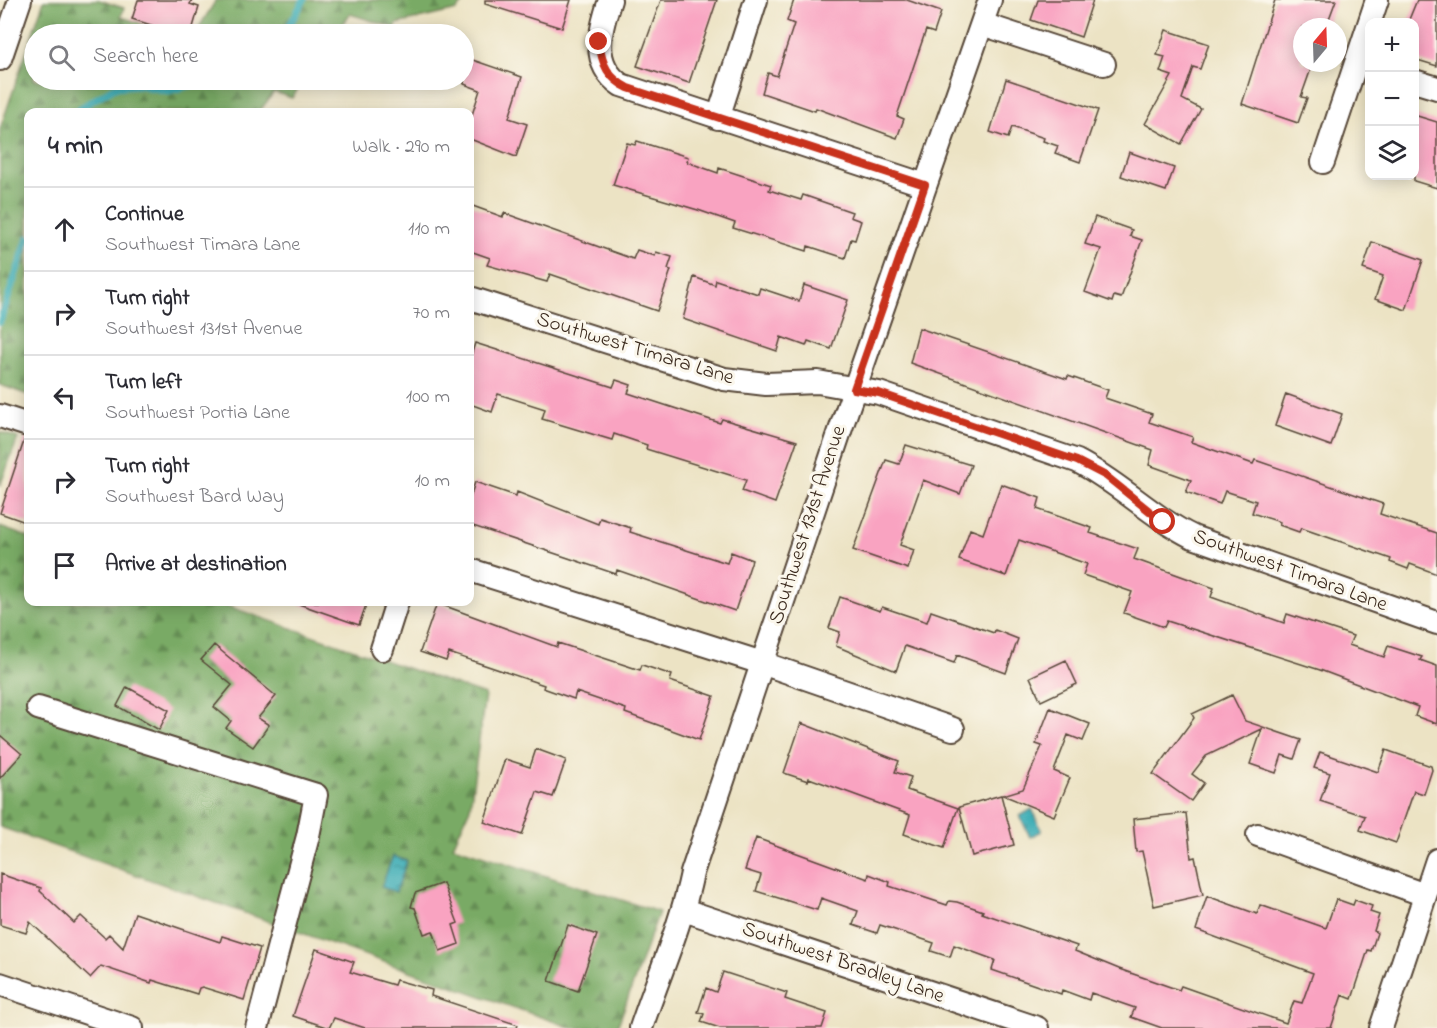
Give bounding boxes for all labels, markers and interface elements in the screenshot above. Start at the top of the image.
north arrow [1293,18,1347,72]
map controls [1365,18,1419,180]
button: + [1365,18,1419,72]
search box [24,24,474,90]
route end [585,28,611,54]
icon: search [45,41,78,74]
text: Search here [93,41,198,73]
button: − [1365,72,1419,126]
button: layers [1365,126,1419,180]
text: 4 min [48,128,103,166]
text: Walk · 290 m [352,133,450,162]
text: Continue [105,199,184,231]
icon: ahead [48,213,81,246]
text: 110 m [408,215,450,244]
text: Southwest Timara Lane [105,231,300,260]
text: Turn right [105,283,190,315]
icon: right [48,297,81,330]
text: 70 m [413,299,450,328]
street label: Southwest Timara Lane [533,305,738,393]
text: Southwest 131st Avenue [105,315,303,344]
text: Turn left [105,367,182,399]
icon: left [48,381,81,414]
text: 100 m [406,383,450,412]
text: Southwest Portia Lane [105,399,290,428]
street label: Southwest 131st Avenue [762,421,854,628]
text: Turn right [105,451,190,483]
icon: right [48,465,81,498]
text: 10 m [414,467,450,496]
text: Southwest Bard Way [105,483,284,512]
route start [1149,508,1175,534]
street label: Southwest Timara Lane [1189,522,1392,620]
icon: arrive [48,549,81,582]
text: Arrive at destination [105,549,287,581]
street label: Southwest Bradley Lane [737,914,949,1014]

